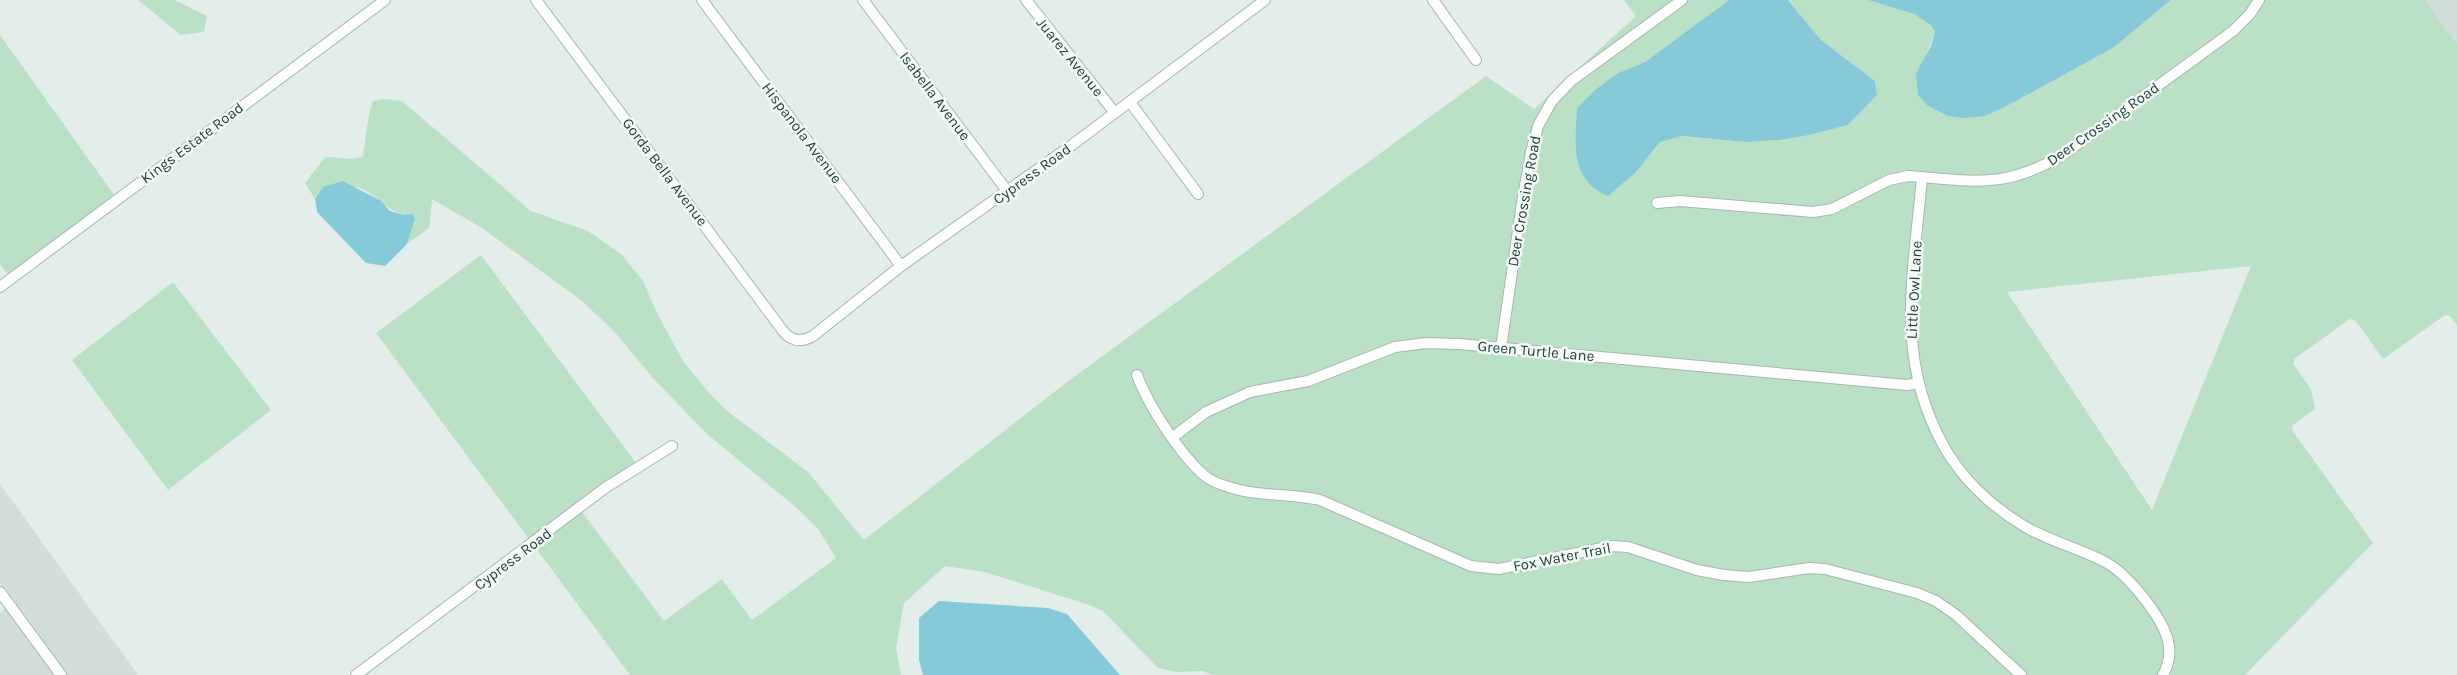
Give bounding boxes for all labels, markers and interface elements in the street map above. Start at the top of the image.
street label: Juarez Avenue [1033,14,1107,100]
street label: Isabella Avenue [896,48,974,144]
street label: Deer Crossing Road [2043,78,2163,170]
street label: Hispanola Avenue [758,79,846,187]
street label: Kings Estate Road [137,98,247,188]
street label: Gorda Bella Avenue [619,114,711,230]
street label: Deer Crossing Road [1504,134,1544,268]
street label: Cypress Road [990,140,1074,208]
street label: Little Owl Lane [1902,240,1926,340]
street label: Green Turtle Lane [1477,337,1595,365]
street label: Cypress Road [471,524,555,594]
street label: Fox Water Trail [1512,539,1612,575]

